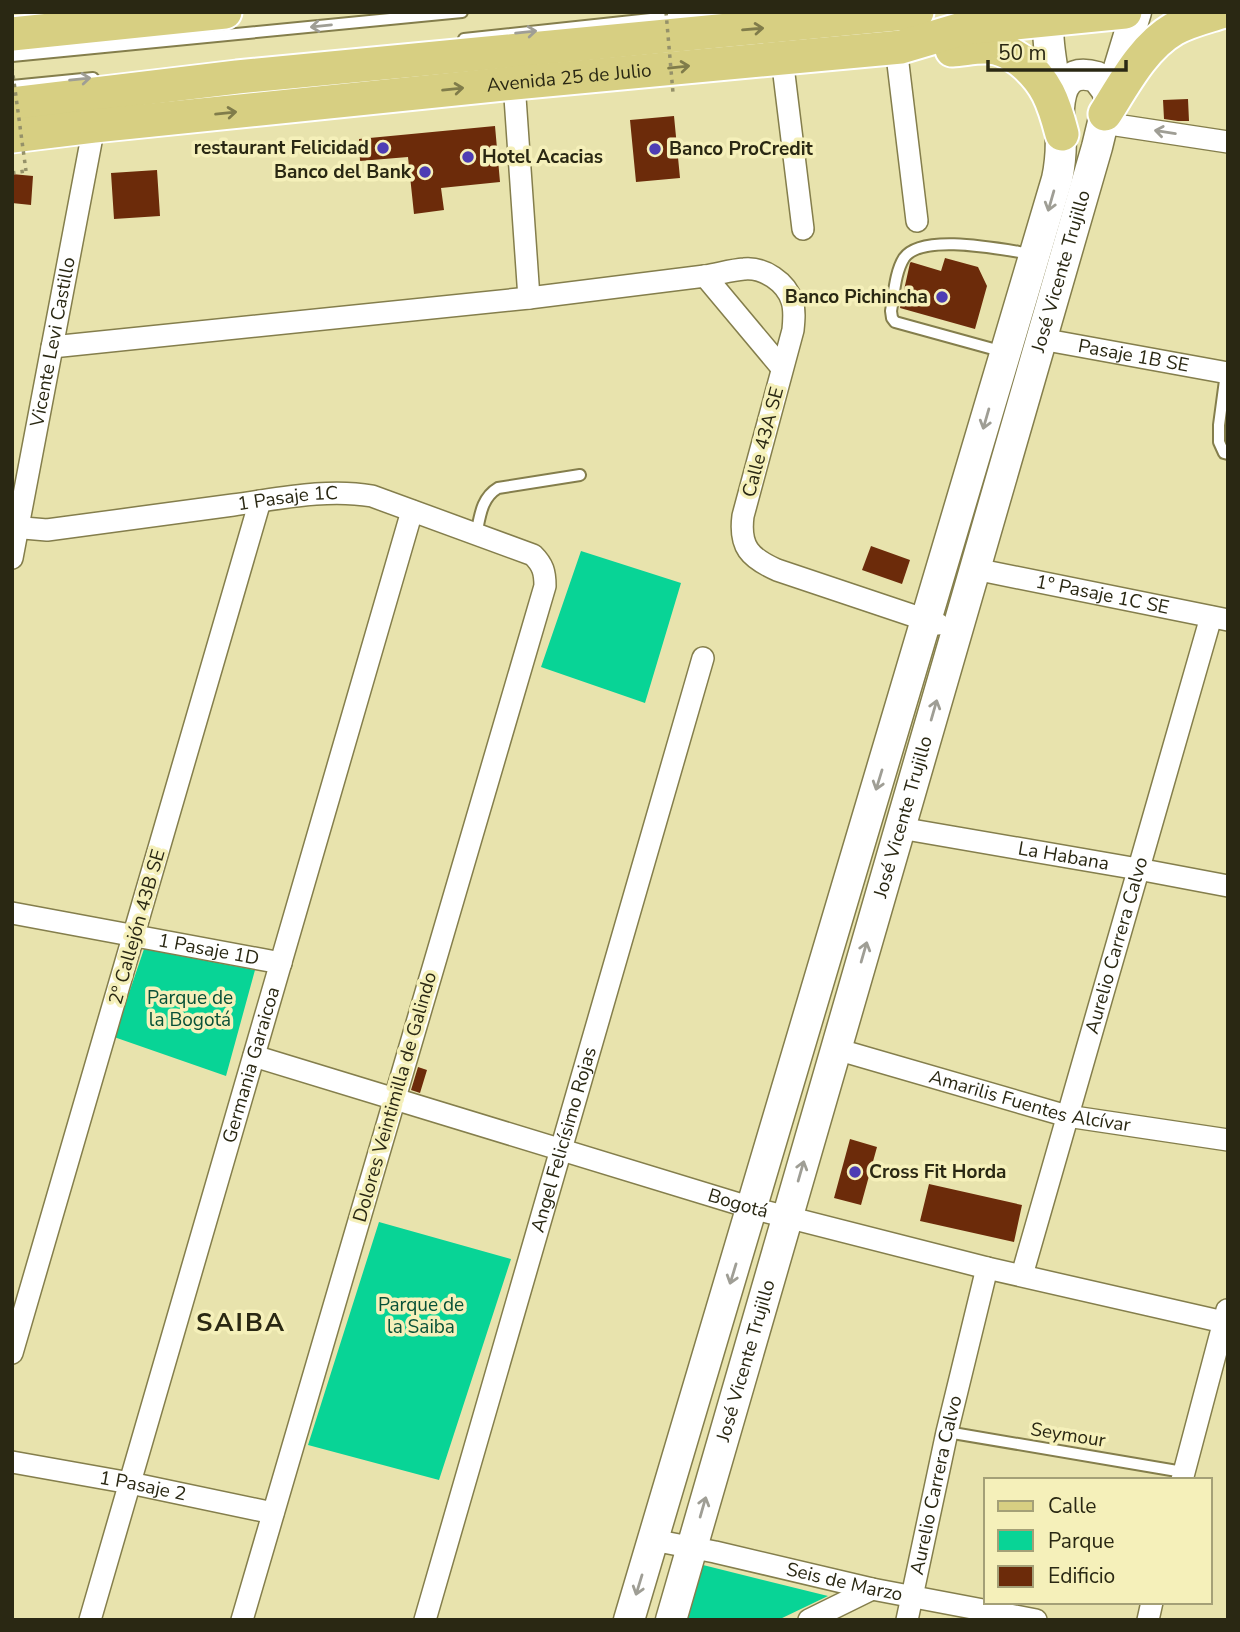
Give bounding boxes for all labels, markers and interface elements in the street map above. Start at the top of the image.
one-way arrow [310,20,333,33]
one-way arrow [741,22,764,35]
one-way arrow [514,26,536,39]
scale bar [988,28,1126,72]
text: 50 m [998,39,1047,67]
street label: Avenida 25 de Julio [485,57,653,99]
one-way arrow [667,60,690,73]
one-way arrow [68,72,91,85]
one-way arrow [441,83,463,96]
one-way arrow [214,106,237,119]
one-way arrow [1155,125,1177,138]
place label: restaurant Felicidad [194,135,369,161]
place label: Banco ProCredit [669,136,814,162]
marker: restaurant Felicidad [375,140,391,156]
marker: Banco ProCredit [647,141,663,157]
place label: Hotel Acacias [482,144,603,170]
marker: Hotel Acacias [460,149,476,165]
place label: Banco del Bank [274,159,412,185]
marker: Banco del Bank [417,164,433,180]
street label: José Vicente Trujillo [1025,187,1097,356]
one-way arrow [1043,190,1056,212]
street label: Vicente Levi Castillo [24,255,82,430]
place label: Banco Pichincha [785,284,928,310]
marker: Banco Pichincha [934,289,950,305]
street label: Pasaje 1B SE [1076,333,1191,379]
street label: Calle 43A SE [736,384,790,500]
one-way arrow [979,408,992,430]
street label: 1 Pasaje 1C [236,480,338,517]
street label: 1° Pasaje 1C SE [1033,569,1171,621]
one-way arrow [928,700,941,722]
street label: José Vicente Trujillo [867,733,939,902]
one-way arrow [872,769,885,791]
street label: La Habana [1016,836,1111,877]
street label: 2º Callejón 43B SE [102,846,172,1008]
street label: Aurelio Carrera Calvo [1079,854,1154,1037]
street label: 1 Pasaje 1D [156,927,261,972]
one-way arrow [858,942,871,964]
street label: Dolores Veintimilla de Galindo [347,969,443,1225]
street label: Germania Garaicoa [216,984,286,1146]
park label: Parque de la Bogotá [147,985,233,1033]
street label: Angel Felicísimo Rojas [525,1044,603,1235]
street label: Amarilis Fuentes Alcívar [926,1064,1132,1138]
place label: Cross Fit Horda [869,1159,1007,1185]
one-way arrow [795,1160,808,1182]
marker: Cross Fit Horda [847,1164,863,1180]
street label: Bogotá [705,1182,771,1225]
one-way arrow [725,1262,738,1284]
street label: José Vicente Trujillo [710,1277,782,1446]
park label: Parque de la Saiba [378,1292,464,1340]
district label: SAIBA [196,1305,286,1340]
street label: Aurelio Carrera Calvo [904,1393,968,1577]
street label: Seymour [1029,1416,1108,1454]
street label: 1 Pasaje 2 [97,1465,189,1507]
legend [984,1478,1212,1604]
text: Calle [1048,1492,1096,1520]
one-way arrow [698,1496,711,1518]
text: Parque [1048,1527,1115,1555]
street label: Seis de Marzo [784,1556,905,1608]
text: Edificio [1048,1562,1115,1590]
one-way arrow [632,1574,645,1596]

